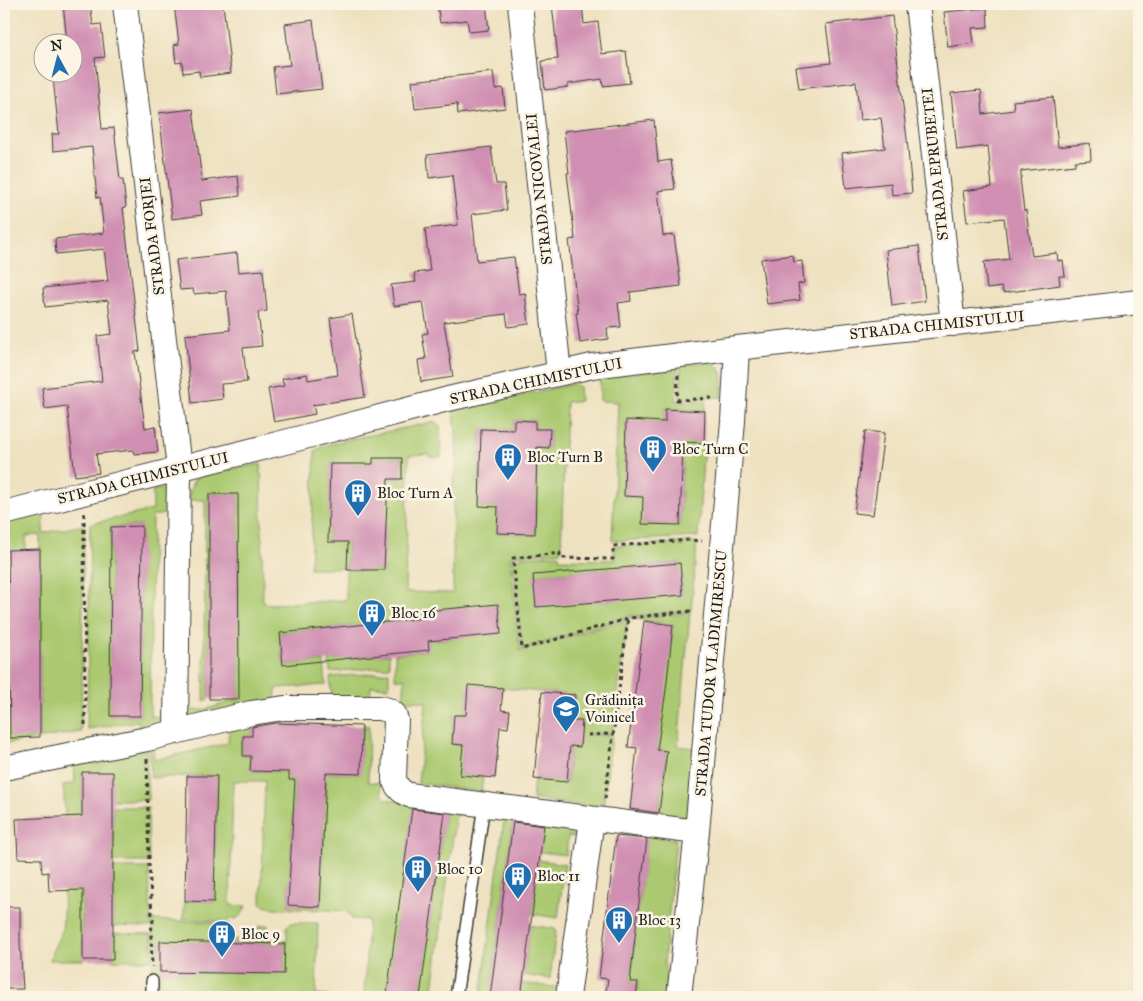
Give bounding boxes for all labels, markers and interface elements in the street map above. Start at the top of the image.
north arrow [32,32,82,82]
text: N [50,36,64,55]
street label: STRADA EPRUBETEI [918,87,952,241]
street label: STRADA NICOVALEI [522,112,556,266]
street label: STRADA FORJEI [136,176,169,296]
street label: STRADA CHIMISTULUI [849,307,1025,343]
street label: STRADA CHIMISTULUI [448,354,624,408]
building icon: Bloc Turn C [638,434,668,473]
place label: Bloc Turn C [672,440,748,458]
building icon: Bloc Turn B [493,442,523,481]
street label: STRADA CHIMISTULUI [56,448,230,508]
place label: Bloc Turn B [527,448,603,466]
building icon: Bloc Turn A [343,478,373,517]
place label: Bloc Turn A [377,484,453,502]
street label: STRADA TUDOR VLADIMIRESCU [691,549,731,797]
building icon: Bloc 16 [357,598,387,637]
place label: Bloc 16 [391,604,437,622]
place label: Grădinița Voinicel [584,691,644,726]
school or university icon: Grădinița Voinicel [551,694,581,733]
building icon: Bloc 10 [403,854,433,893]
place label: Bloc 10 [437,860,483,878]
building icon: Bloc 11 [503,861,533,900]
place label: Bloc 11 [537,867,580,885]
building icon: Bloc 13 [604,905,634,944]
place label: Bloc 13 [638,911,681,929]
building icon: Bloc 9 [207,919,237,958]
place label: Bloc 9 [241,925,280,943]

